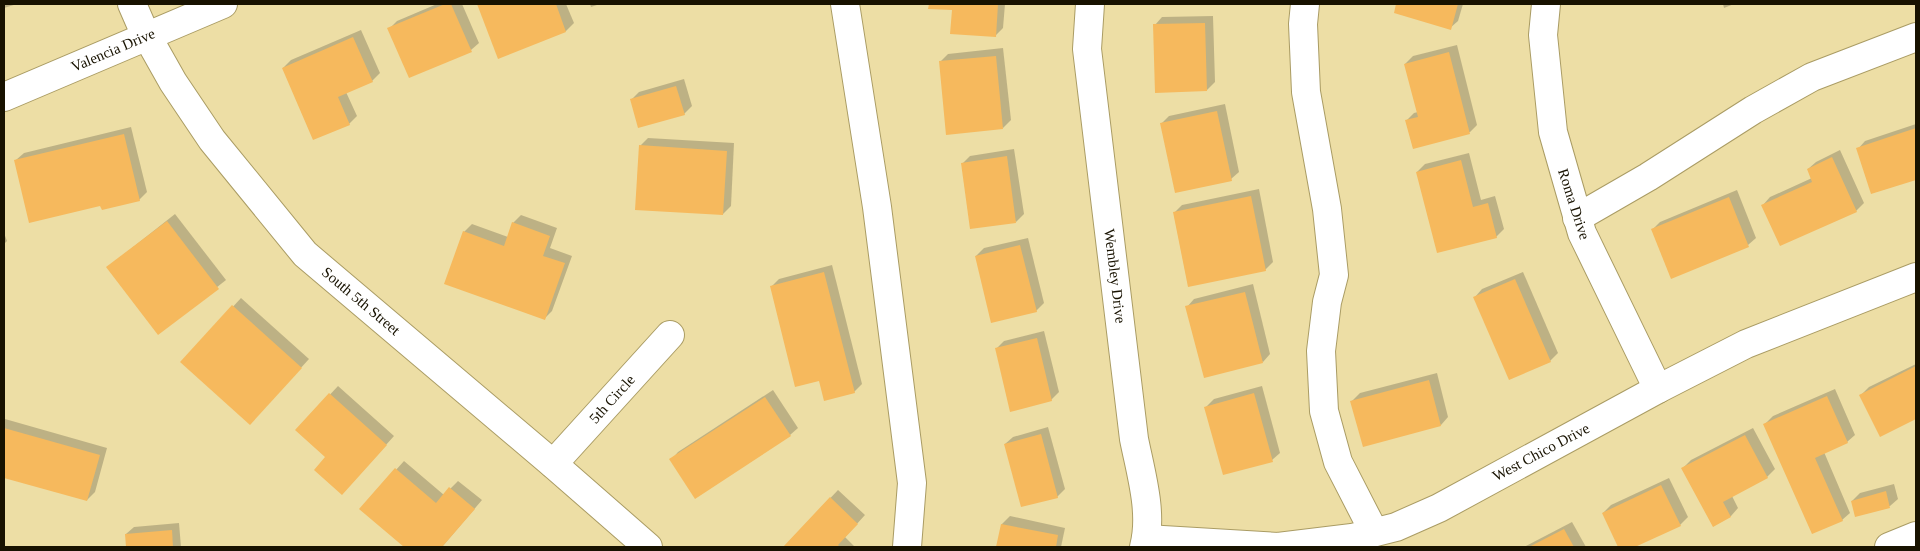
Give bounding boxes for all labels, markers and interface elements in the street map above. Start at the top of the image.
street label: Valencia Drive [69,25,158,75]
street label: Roma Drive [1555,166,1593,242]
street label: Wembley Drive [1101,228,1129,324]
street label: South 5th Street [319,264,404,339]
street label: 5th Circle [586,371,638,426]
street label: West Chico Drive [1490,420,1592,484]

